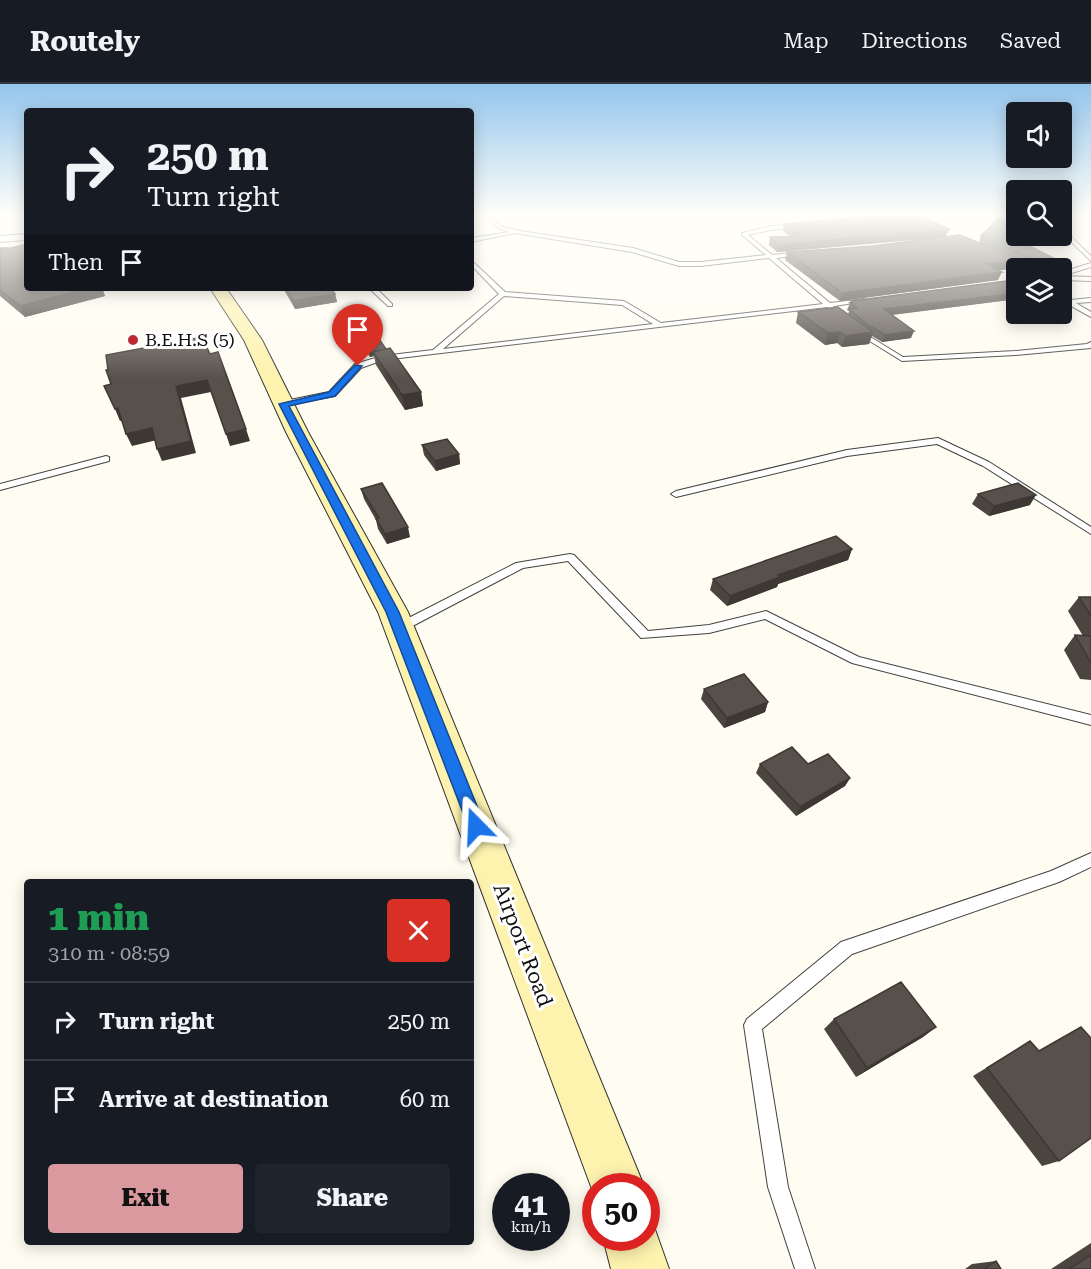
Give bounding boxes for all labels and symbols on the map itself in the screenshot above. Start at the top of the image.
pin [332,304,383,366]
place label: B.E.H.S (5) [145,329,235,350]
marker: B.E.H.S (5) [126,333,140,347]
position arrow [444,794,508,858]
street label: Airport Road [488,880,558,1011]
speed limit sign: 50 [582,1173,660,1251]

